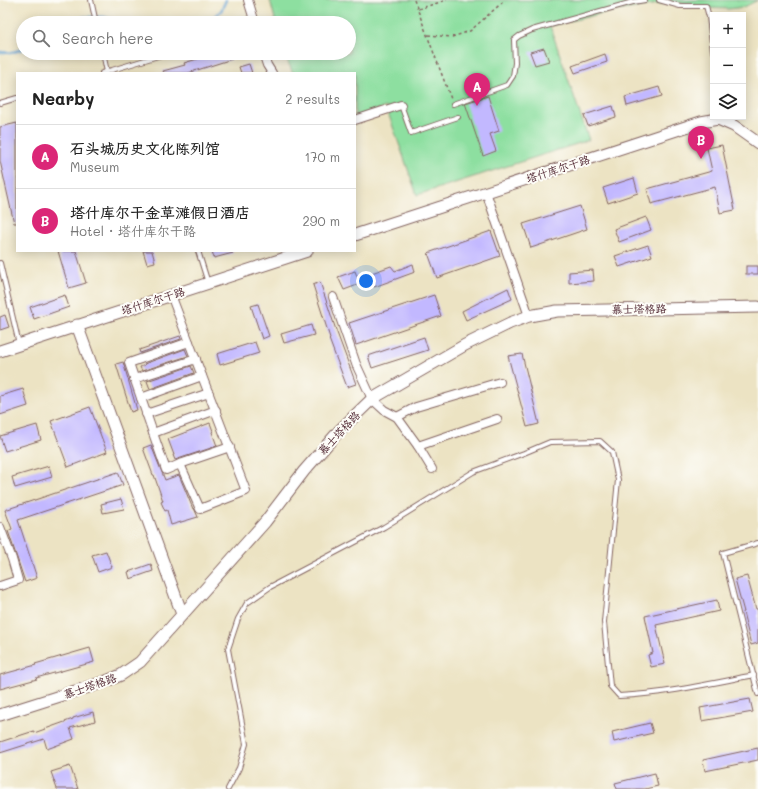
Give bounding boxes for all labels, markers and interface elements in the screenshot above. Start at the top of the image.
map controls [710,12,746,120]
button: + [710,12,746,48]
search box [16,16,356,60]
icon: search [30,27,52,49]
text: Search here [62,28,153,48]
button: − [710,48,746,84]
pin: A [464,73,490,106]
button: layers [710,84,746,120]
text: Nearby [32,87,94,109]
text: 2 results [285,90,340,107]
pin: B [688,126,714,159]
text: 石头城历史文化陈列馆 [70,138,220,158]
text: A [40,148,50,165]
text: 170 m [304,148,340,165]
street label: 塔什库尔干路 [524,151,592,186]
text: Museum [70,158,119,175]
text: 塔什库尔干金草滩假日酒店 [70,202,250,222]
text: B [41,212,49,229]
text: 290 m [303,212,340,229]
text: Hotel · 塔什库尔干路 [70,222,196,239]
your location [356,271,376,291]
street label: 塔什库尔干路 [119,283,187,318]
street label: 慕士塔格路 [611,301,667,316]
street label: 慕士塔格路 [314,407,363,458]
street label: 慕士塔格路 [61,669,118,702]

